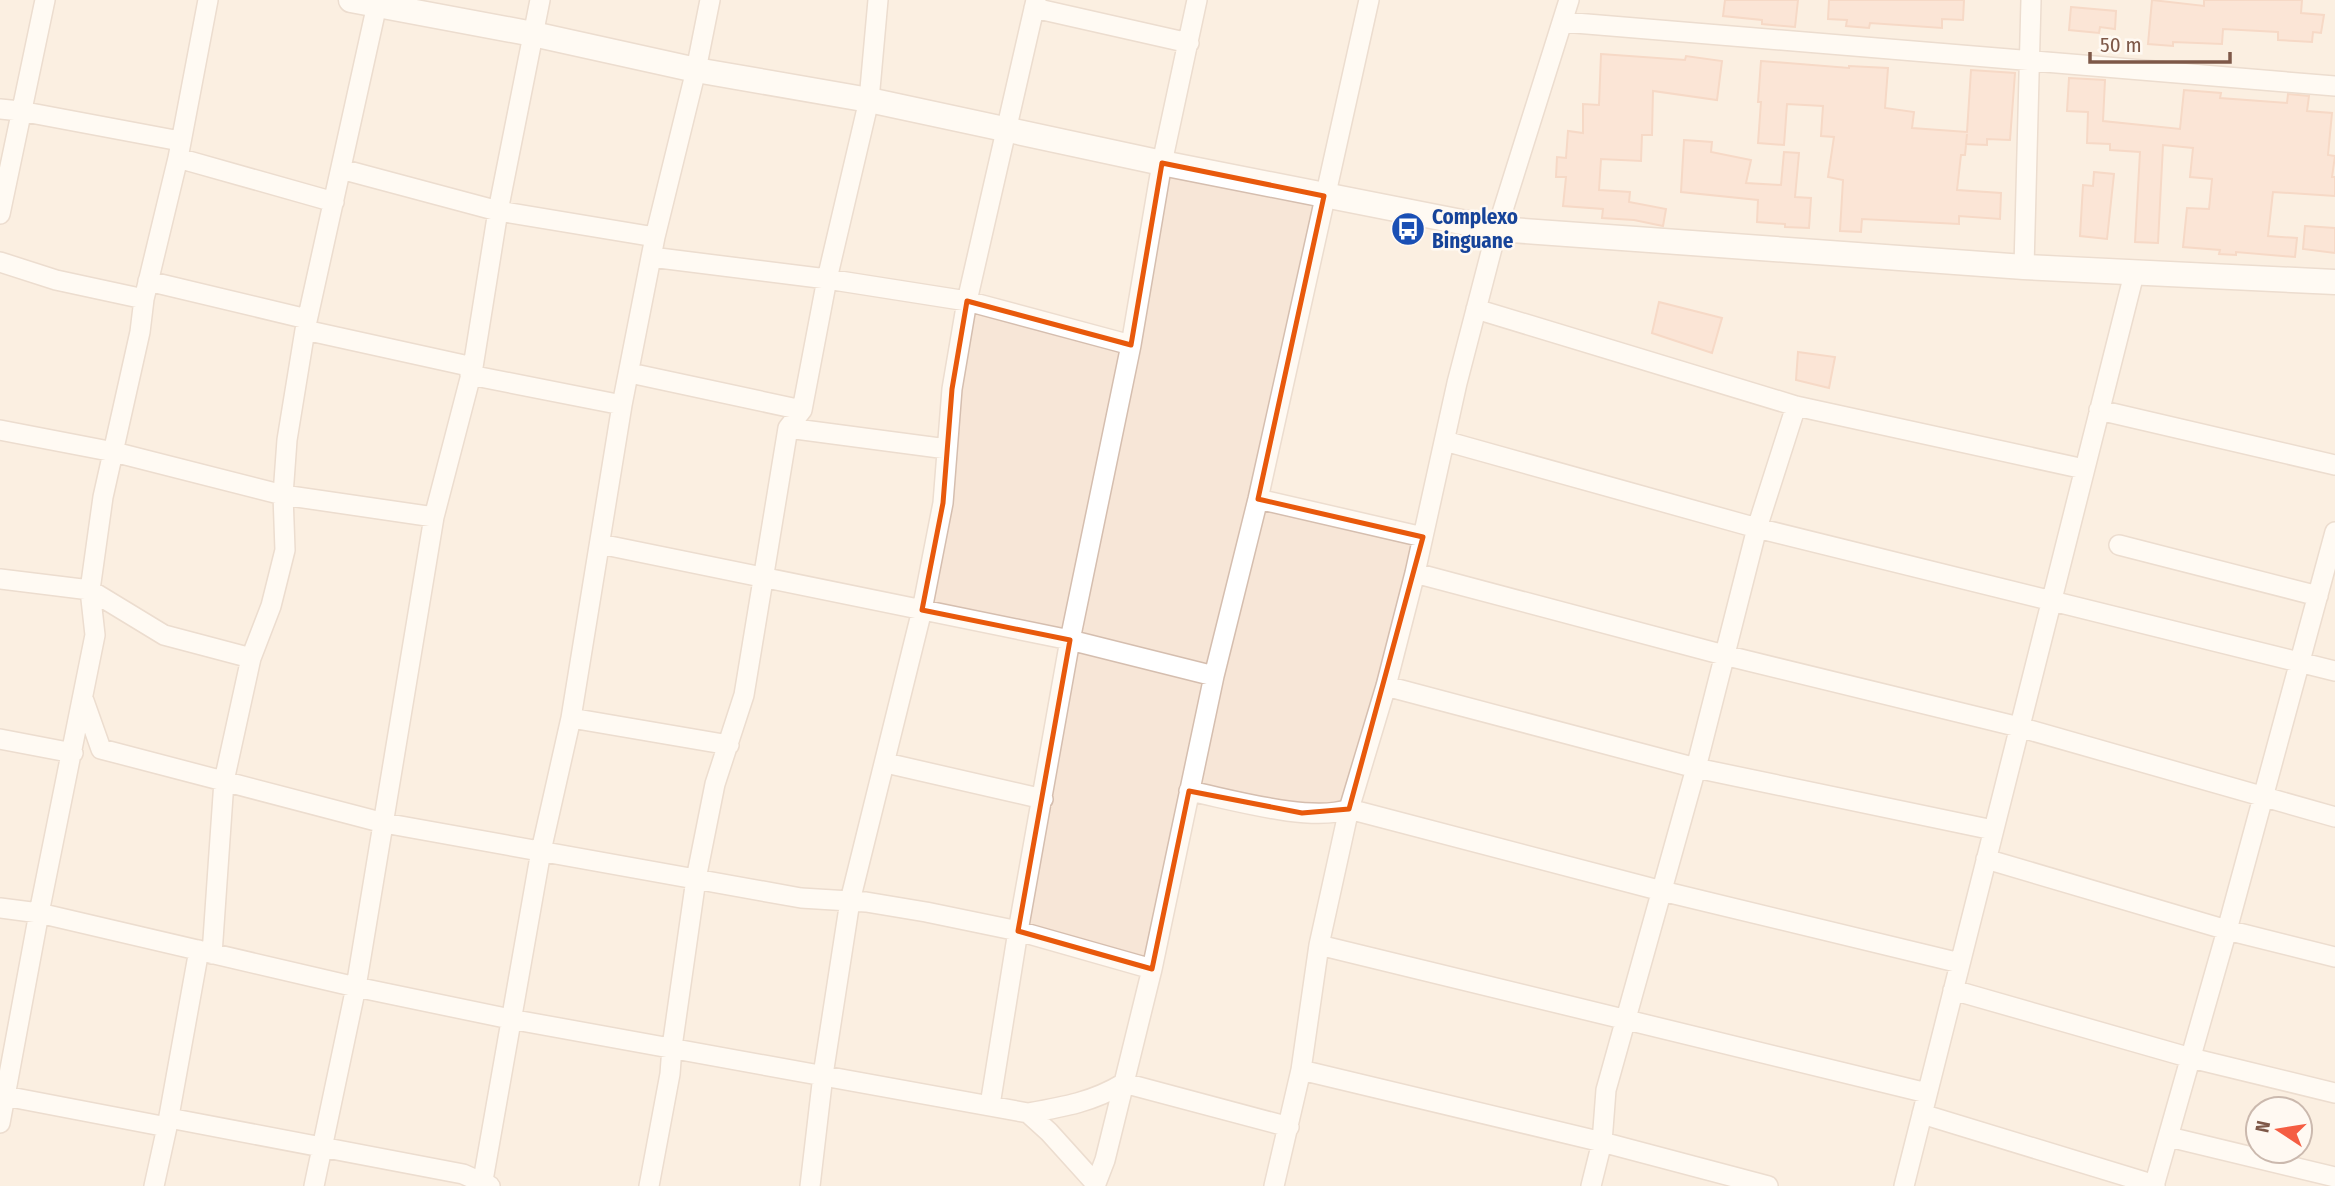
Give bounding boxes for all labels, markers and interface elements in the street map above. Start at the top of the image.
scale bar [2090,21,2230,65]
text: 50 m [2100,32,2142,58]
place label: Complexo Binguane [1432,204,1518,254]
bus stop icon: Complexo Binguane [1389,210,1427,248]
north arrow [2244,1095,2314,1165]
text: N [2250,1119,2275,1135]

